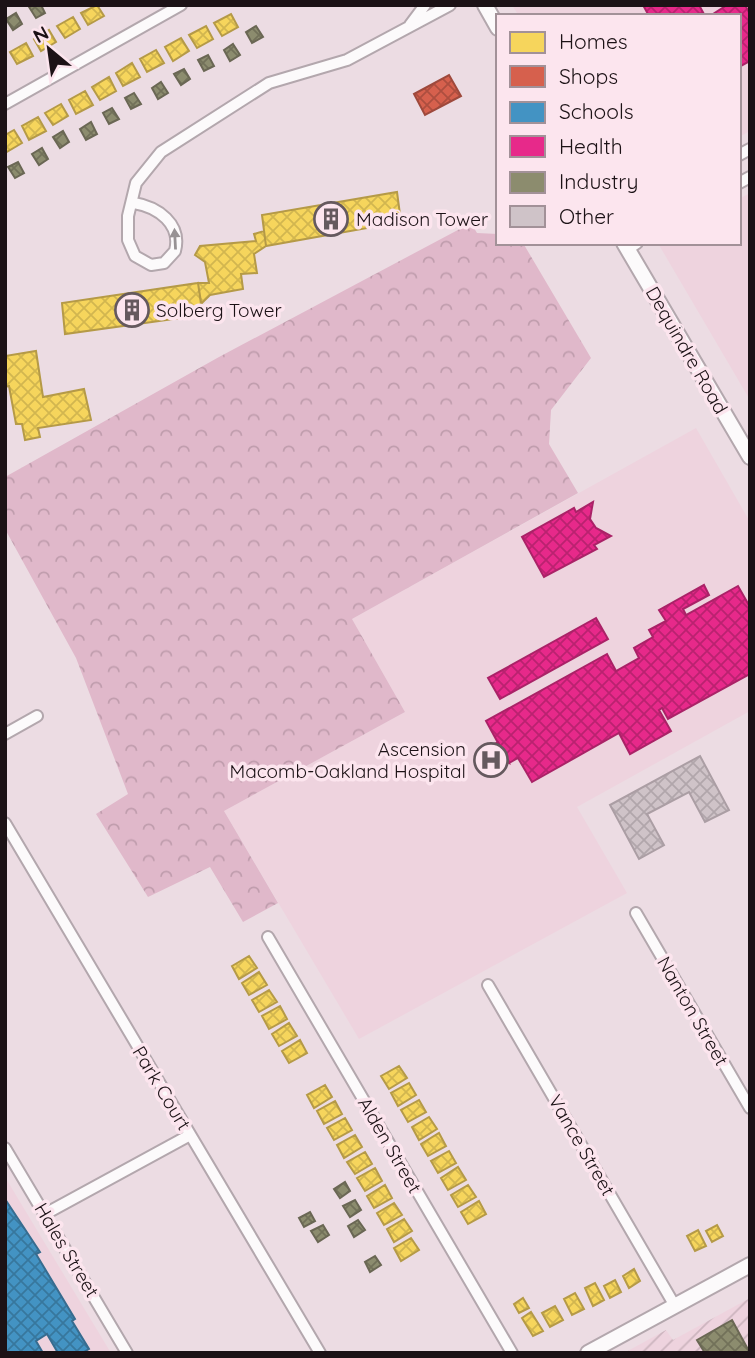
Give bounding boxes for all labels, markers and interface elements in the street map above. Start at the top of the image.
north arrow [14,14,84,84]
legend [496,14,741,245]
text: N [29,20,53,48]
text: Homes [559,28,628,54]
text: Shops [559,63,618,89]
text: Schools [559,98,634,124]
text: Health [559,133,623,159]
text: Industry [559,168,638,194]
building icon: Madison Tower [312,200,350,238]
text: Other [559,203,614,229]
place label: Madison Tower [356,207,489,231]
one-way arrow [169,228,180,250]
street label: Dequindre Road [641,282,733,418]
building icon: Solberg Tower [113,291,151,329]
place label: Solberg Tower [156,298,283,322]
place label: Ascension Macomb-Oakland Hospital [230,737,466,783]
hospital icon: Ascension Macomb-Oakland Hospital [472,741,510,779]
street label: Nanton Street [652,952,734,1070]
street label: Park Court [128,1042,196,1134]
street label: Vance Street [543,1090,621,1200]
street label: Alden Street [353,1093,427,1197]
street label: Hales Street [29,1198,105,1302]

